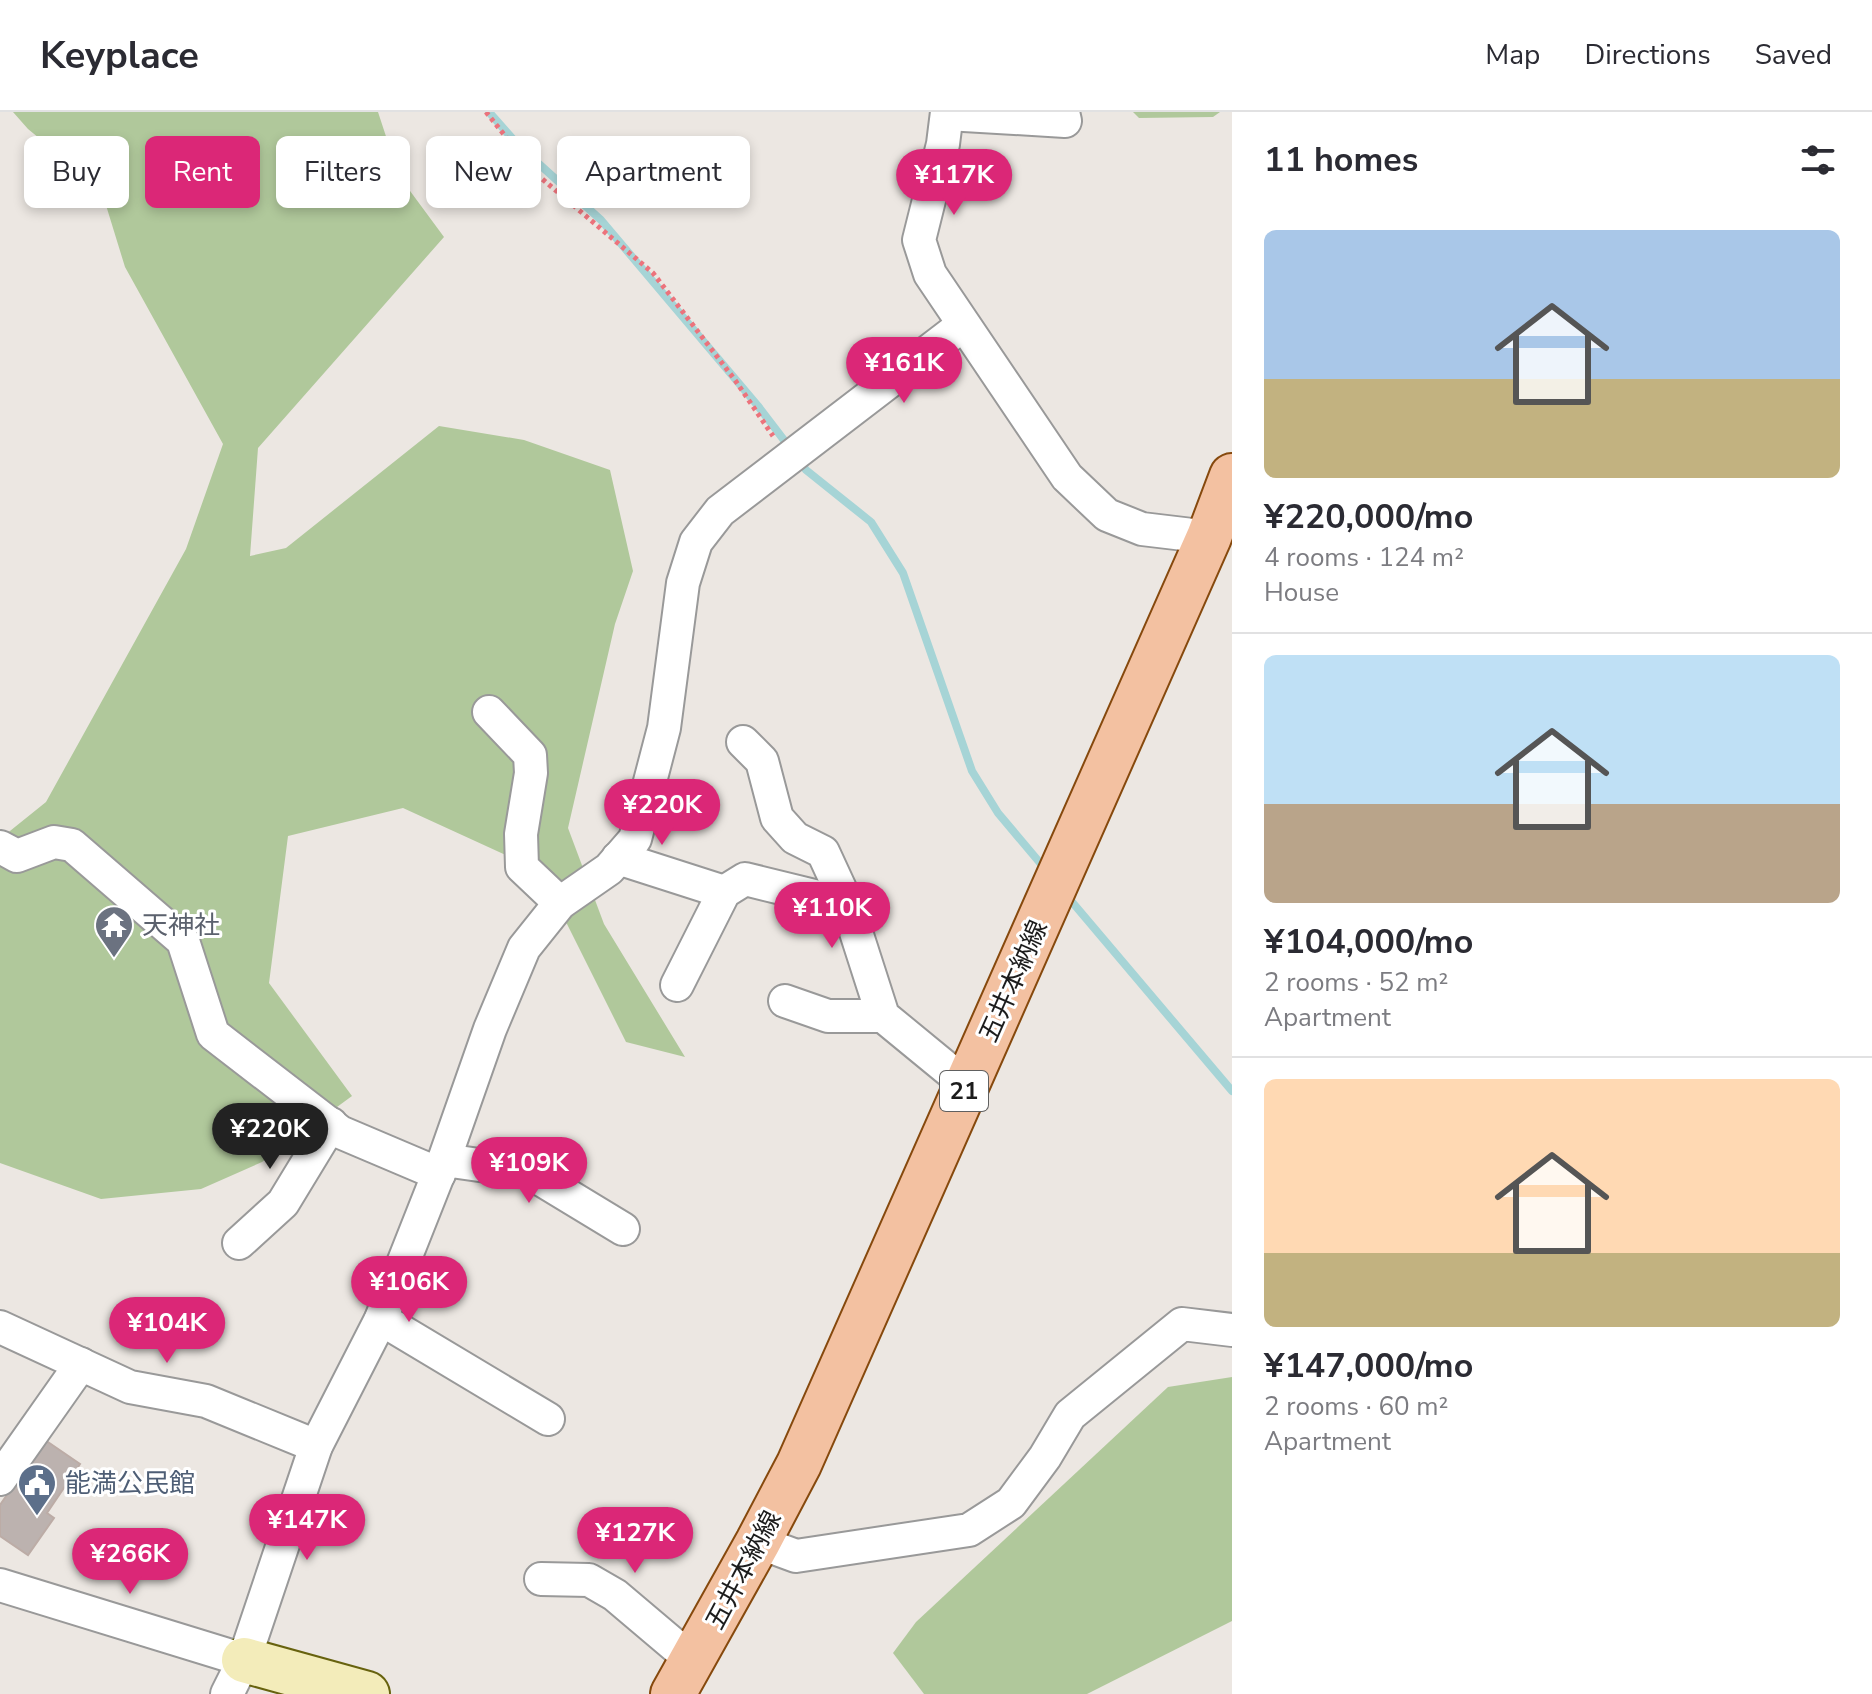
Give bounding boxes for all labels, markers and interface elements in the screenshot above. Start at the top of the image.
text: Keyplace [40,30,199,81]
text: Map [1485,36,1540,74]
text: Directions [1584,36,1711,74]
text: Saved [1755,36,1832,74]
chip: Buy [24,136,129,208]
chip: Rent [145,136,260,208]
chip: Filters [276,136,410,208]
chip: New [426,136,541,208]
chip: Apartment [557,136,750,208]
text: 11 homes [1264,137,1418,183]
icon: filters [1796,138,1840,182]
pin: ¥117K [898,149,1010,217]
text: ¥117K [914,157,994,192]
icon: home [1480,282,1624,426]
pin: ¥161K [848,337,960,405]
text: ¥161K [864,345,944,380]
text: ¥220,000/mo [1264,494,1473,540]
text: 4 rooms · 124 m² [1264,540,1464,575]
text: House [1264,575,1339,610]
icon: home [1480,707,1624,851]
pin: ¥220K [606,779,718,847]
text: ¥220K [622,787,702,822]
pin: ¥110K [776,882,888,950]
text: ¥110K [792,890,872,925]
temple icon: 天神社 [93,904,135,959]
place label: 天神社 [142,908,220,943]
street label: 五井本納線 [971,915,1056,1048]
text: ¥104,000/mo [1264,919,1473,965]
text: 2 rooms · 52 m² [1264,965,1448,1000]
text: Apartment [1264,1000,1391,1035]
road number: 21 [940,1071,988,1111]
pin: ¥220K [214,1103,326,1171]
text: ¥220K [230,1111,310,1146]
icon: home [1480,1131,1624,1275]
pin: ¥109K [473,1137,585,1205]
text: ¥109K [489,1145,569,1180]
pin: ¥106K [353,1256,465,1324]
text: ¥106K [369,1264,449,1299]
pin: ¥104K [111,1297,223,1365]
text: ¥104K [127,1305,207,1340]
text: ¥147,000/mo [1264,1343,1473,1389]
text: 2 rooms · 60 m² [1264,1389,1448,1424]
text: Apartment [1264,1424,1391,1459]
public building icon: 能満公民館 [16,1462,58,1517]
place label: 能満公民館 [65,1466,195,1501]
pin: ¥147K [251,1494,363,1562]
text: ¥147K [267,1502,347,1537]
street label: 五井本納線 [697,1505,789,1636]
pin: ¥127K [579,1507,691,1575]
text: ¥127K [595,1515,675,1550]
pin: ¥266K [74,1528,186,1596]
text: ¥266K [90,1536,170,1571]

